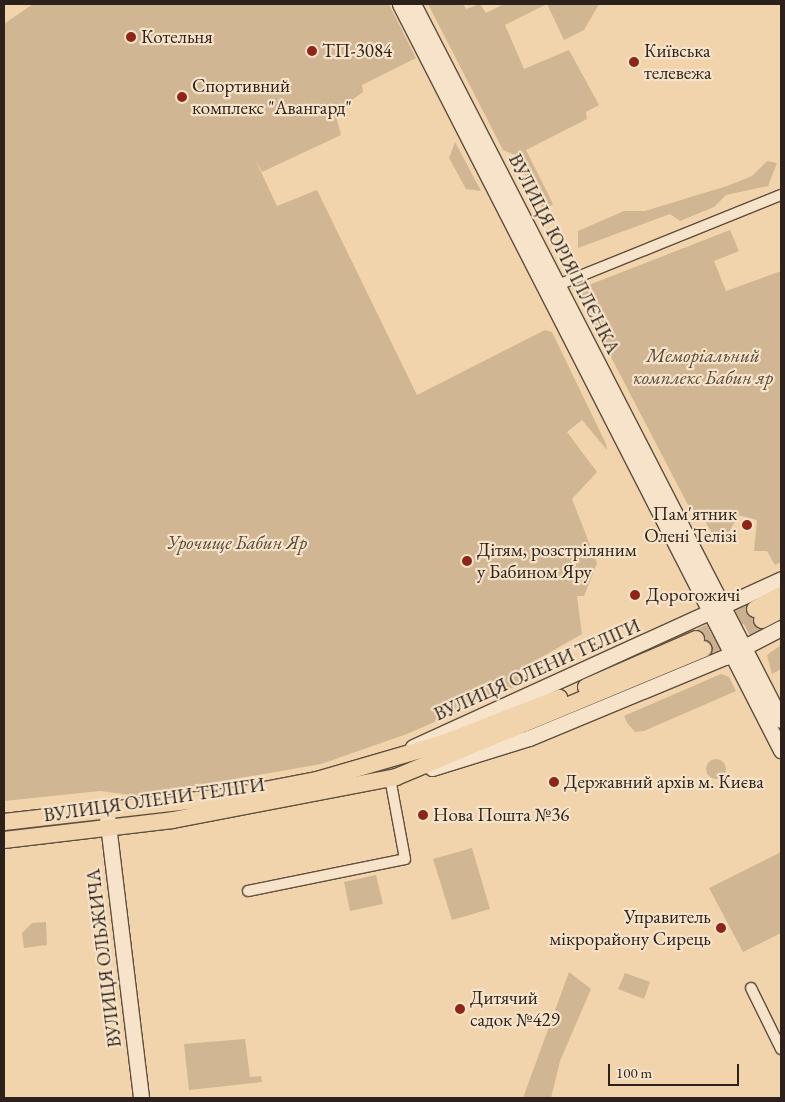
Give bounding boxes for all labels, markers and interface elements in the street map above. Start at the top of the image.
place label: Котельня [141,26,213,48]
marker: Котельня [125,31,137,43]
place label: ТП-3084 [322,40,392,62]
place label: Київська телевежа [644,40,712,84]
marker: ТП-3084 [306,45,318,57]
marker: Київська телевежа [628,56,640,68]
place label: Спортивний комплекс "Авангард" [192,75,352,119]
marker: Спортивний комплекс "Авангард" [176,91,188,103]
street label: ВУЛИЦЯ ЮРІЯ ІЛЛЄНКА [504,150,624,358]
park label: Меморіальний комплекс Бабин яр [633,345,773,389]
place label: Пам'ятник Олені Телізі [644,503,737,547]
marker: Пам'ятник Олені Телізі [741,519,753,531]
park label: Урочище Бабин Яр [167,532,307,554]
place label: Дітям, розстріляним у Бабином Яру [477,539,637,583]
marker: Дітям, розстріляним у Бабином Яру [461,555,473,567]
place label: Дорогожичі [646,584,740,606]
marker: Дорогожичі [628,588,642,602]
street label: ВУЛИЦЯ ОЛЕНИ ТЕЛІГИ [431,614,643,726]
place label: Державний архів м. Києва [564,771,764,793]
street label: ВУЛИЦЯ ОЛЕНИ ТЕЛІГИ [42,773,266,827]
marker: Державний архів м. Києва [548,776,560,788]
place label: Нова Пошта №36 [433,804,569,826]
marker: Нова Пошта №36 [417,809,429,821]
street label: ВУЛИЦЯ ОЛЬЖИЧА [82,867,126,1049]
place label: Управитель мікрорайону Сирець [549,906,711,950]
marker: Управитель мікрорайону Сирець [715,922,727,934]
place label: Дитячий садок №429 [470,987,560,1031]
marker: Дитячий садок №429 [454,1003,466,1015]
scale bar [610,1054,741,1086]
text: 100 m [616,1063,652,1082]

